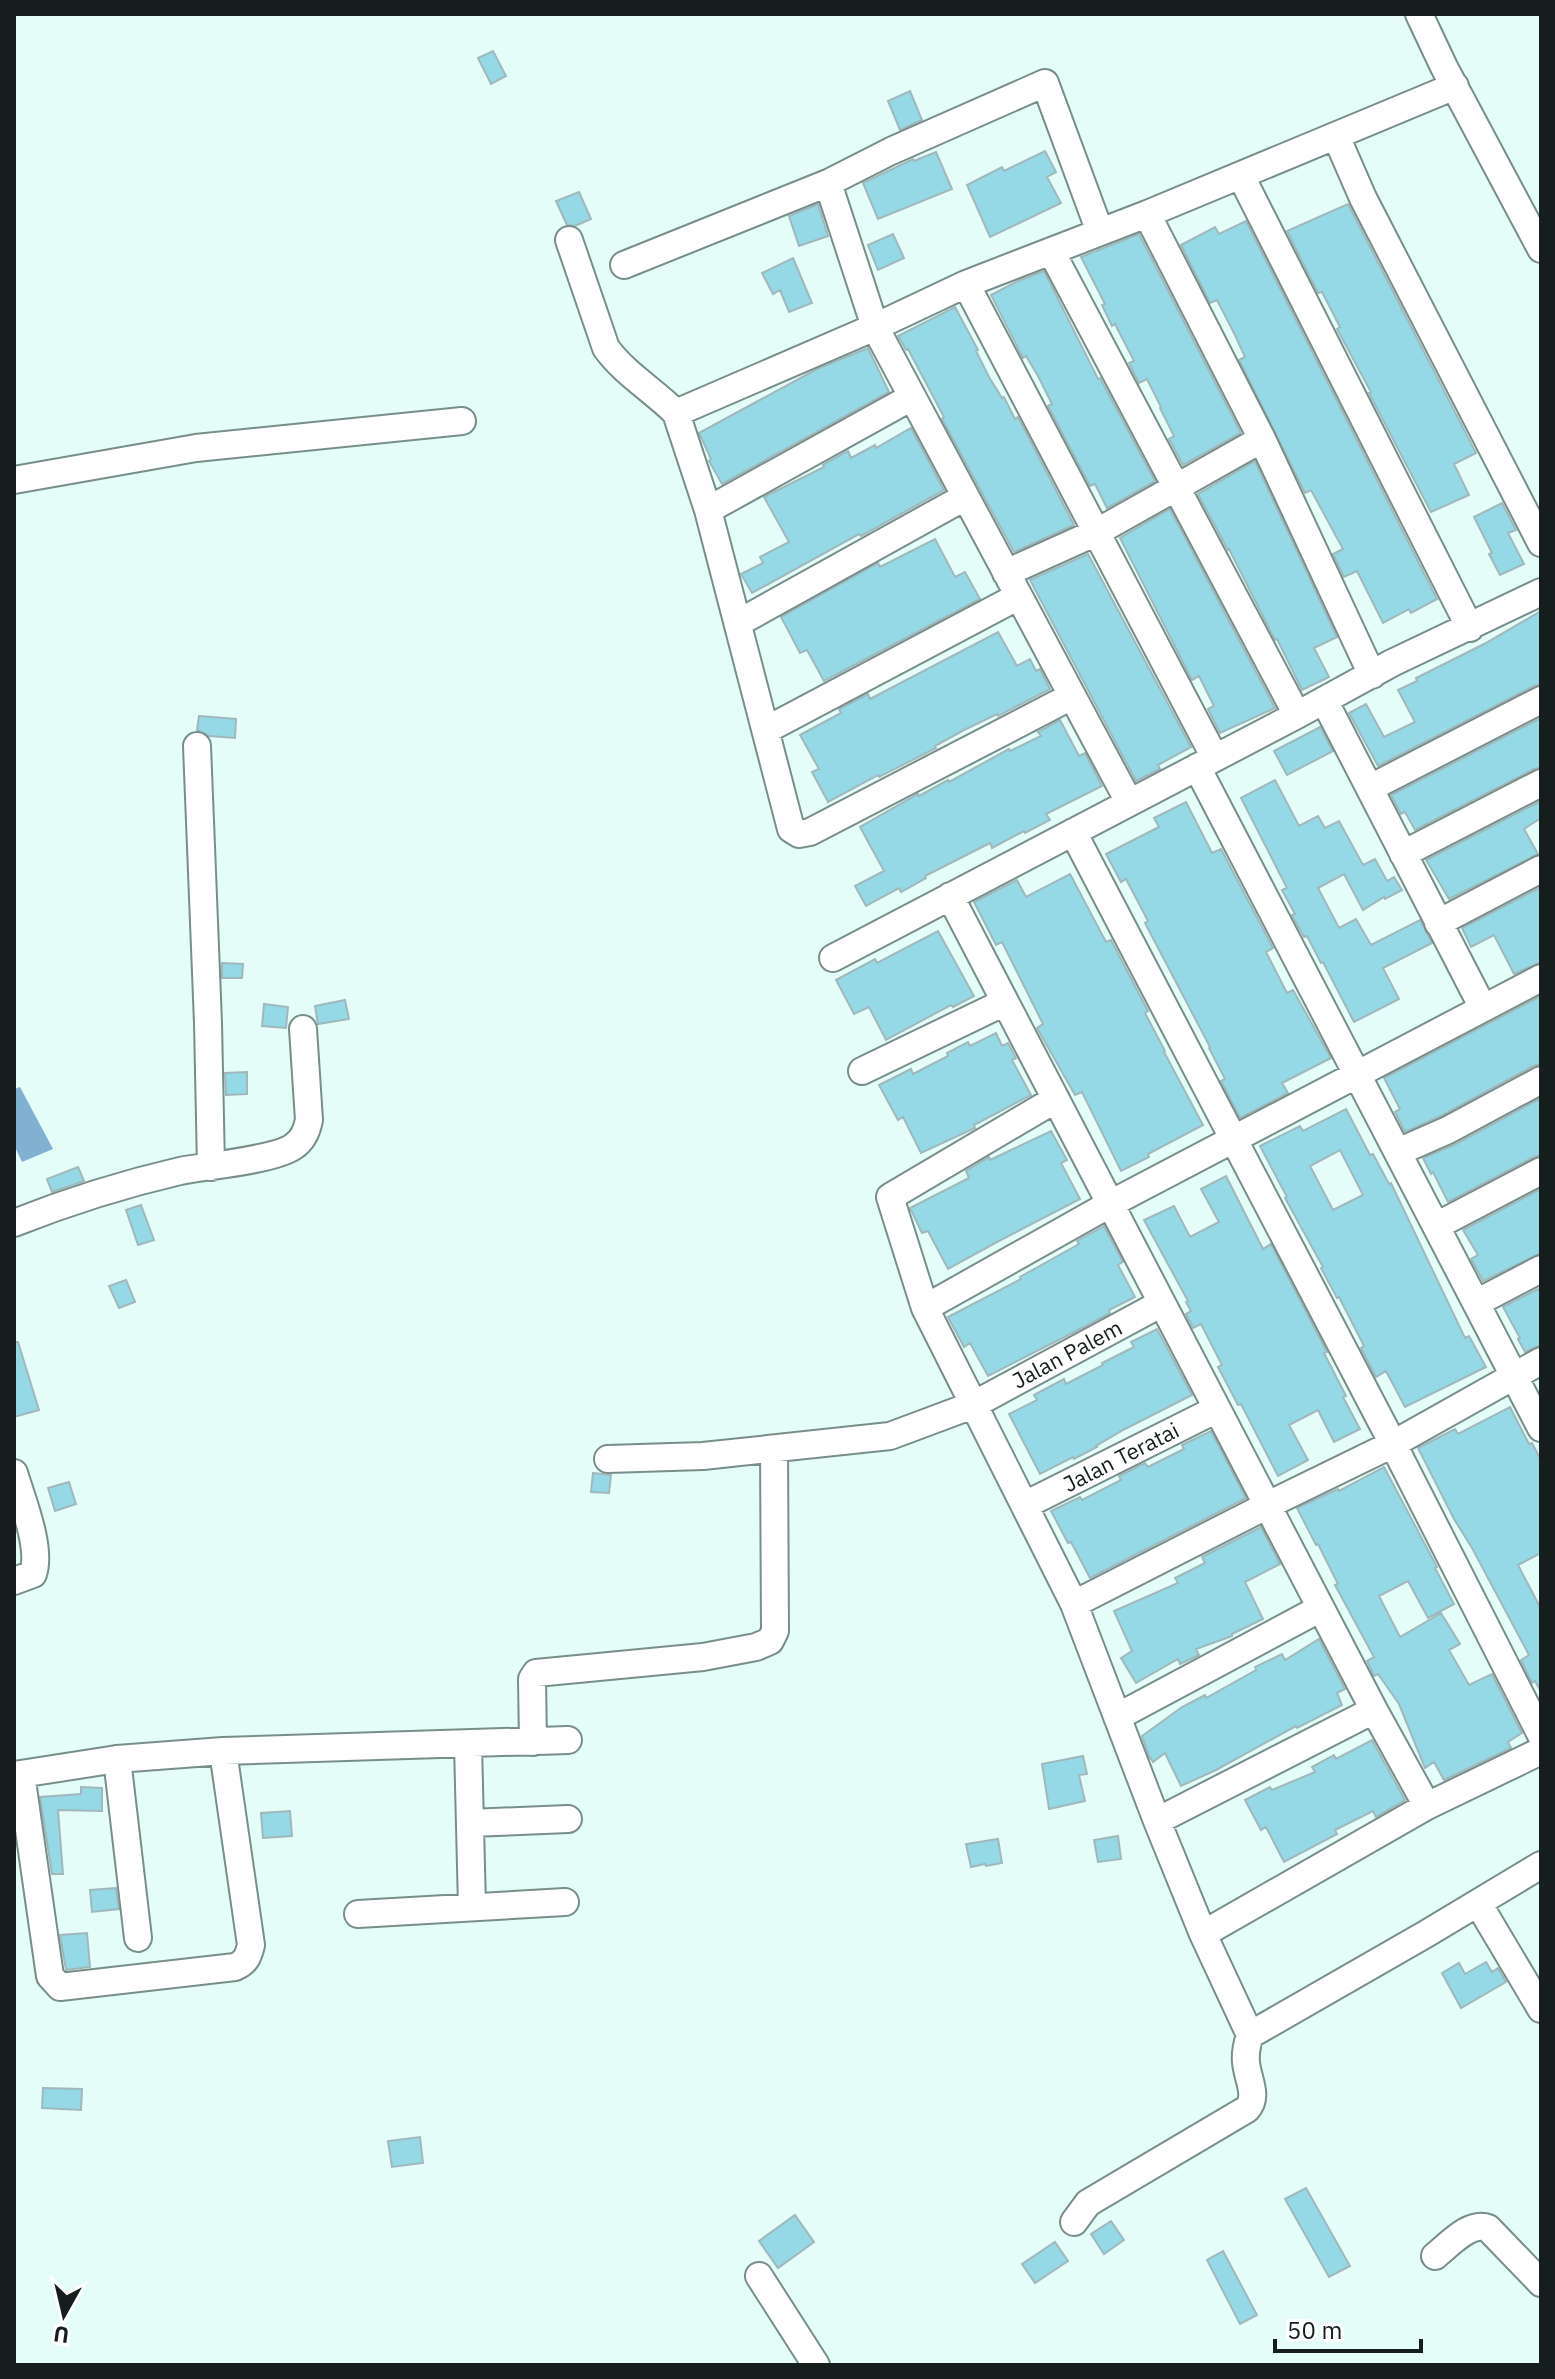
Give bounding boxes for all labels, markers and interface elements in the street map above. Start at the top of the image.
street label: Jalan Palem [1007,1312,1127,1395]
street label: Jalan Teratai [1058,1415,1184,1498]
north arrow [24,2275,104,2355]
scale bar [1275,2303,1421,2353]
text: 50 m [1287,2314,1342,2346]
text: U [52,2320,71,2351]

